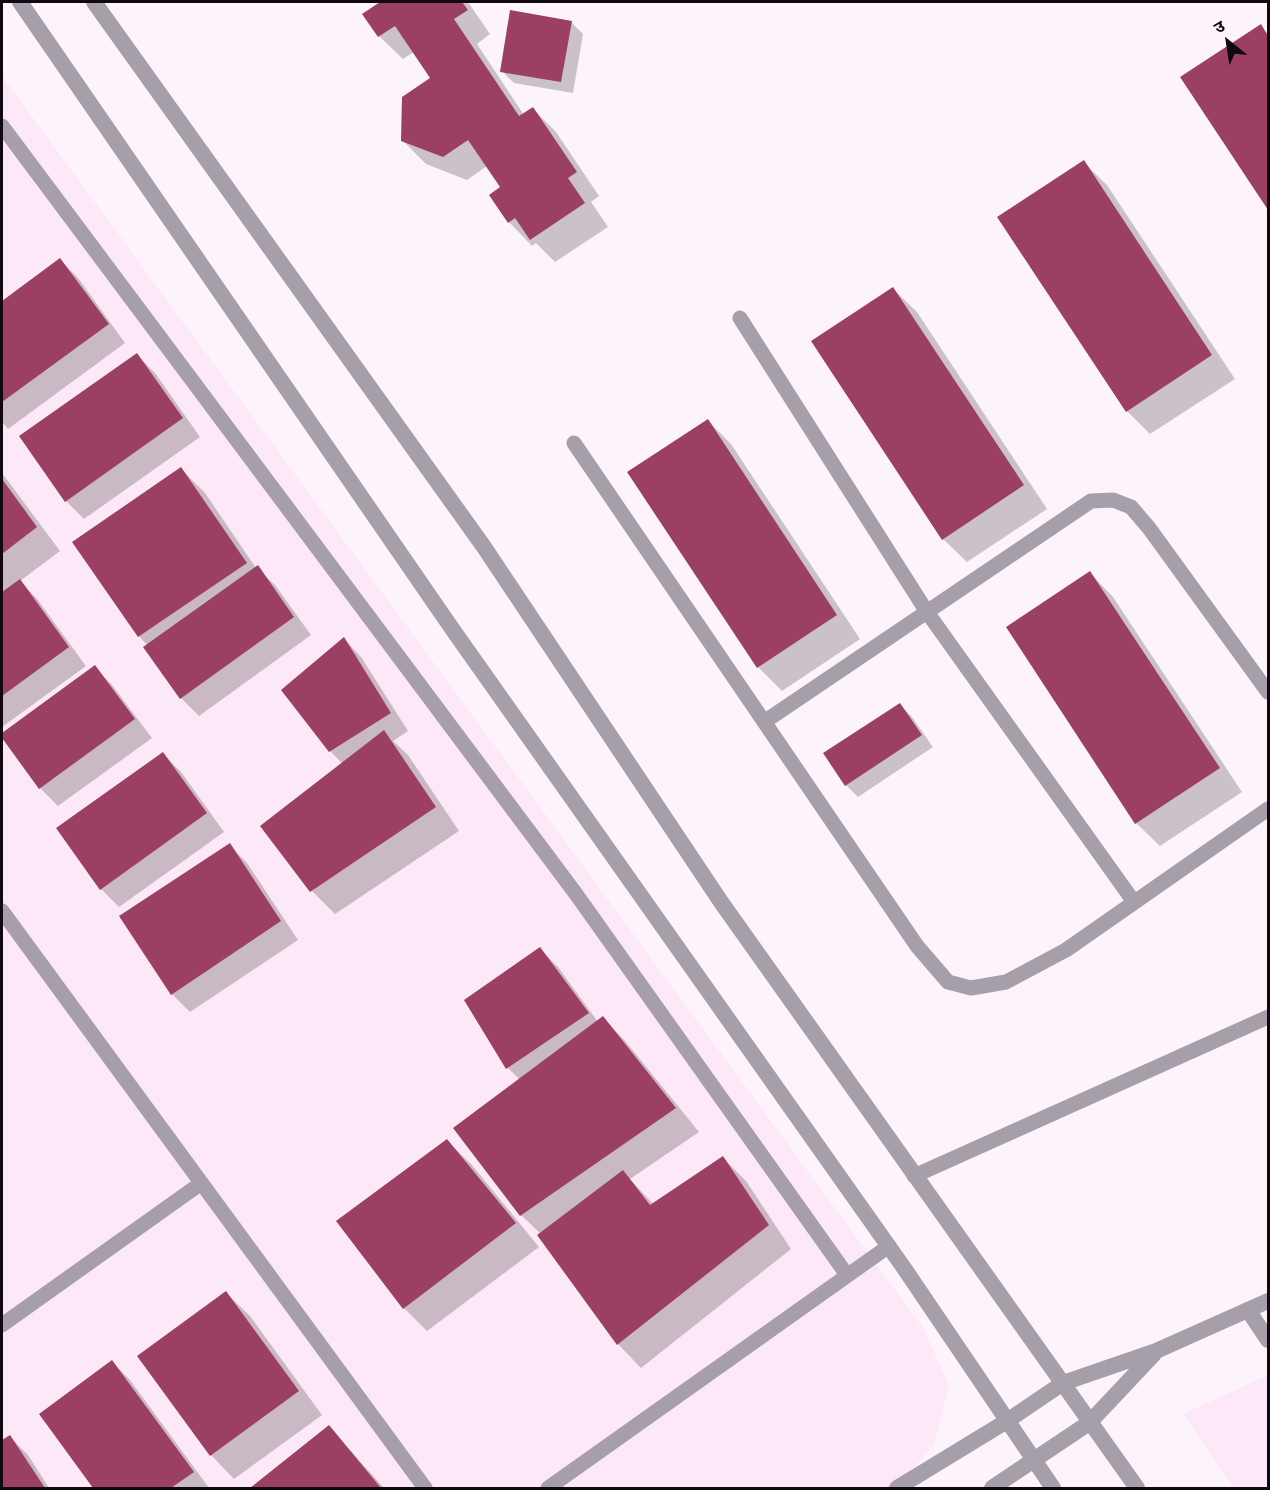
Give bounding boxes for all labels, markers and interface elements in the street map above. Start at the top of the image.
north arrow [1198,12,1258,72]
text: उ [1210,16,1228,37]

